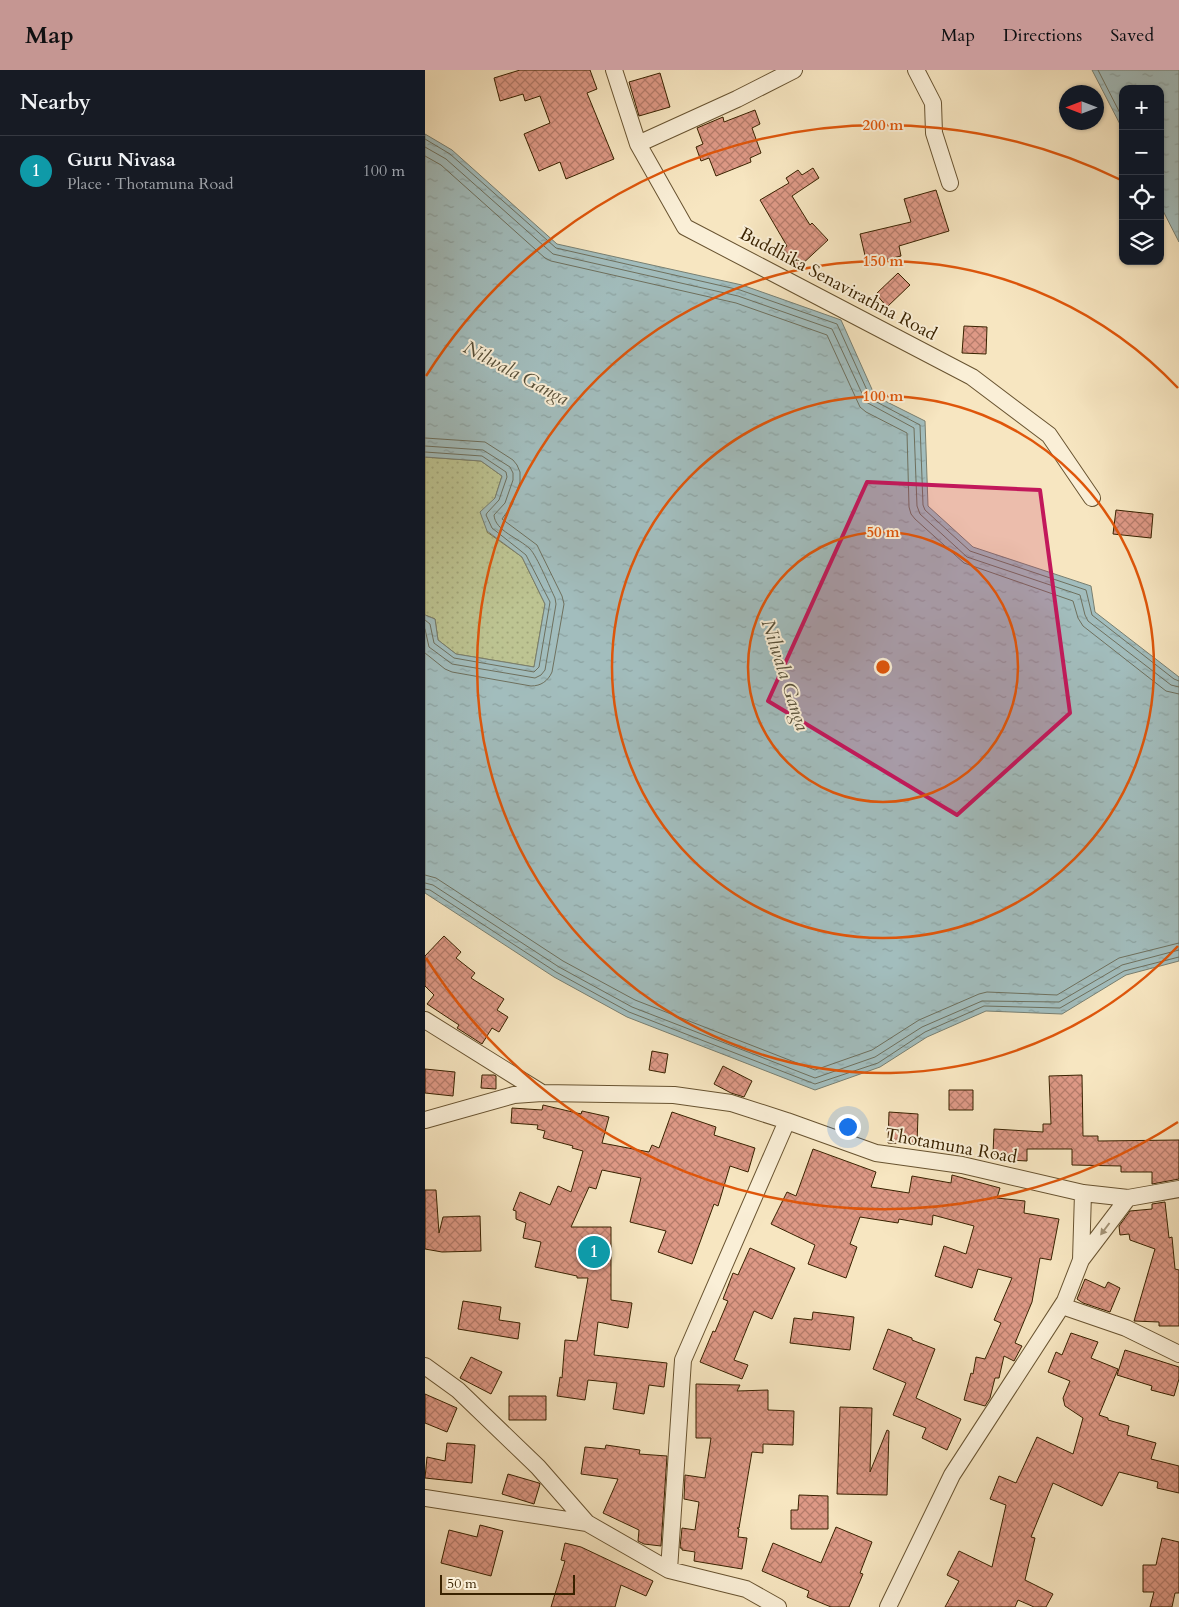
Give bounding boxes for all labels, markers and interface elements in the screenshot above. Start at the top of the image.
text: Map [25,19,74,52]
text: Map [941,23,975,48]
text: Directions [1003,23,1082,48]
text: Saved [1110,23,1154,48]
north arrow [1059,85,1104,130]
map controls [1119,85,1164,265]
button: + [1119,85,1164,130]
text: Nearby [20,88,91,117]
text: 200 m [863,115,904,135]
button: − [1119,130,1164,175]
text: Guru Nivasa [67,147,176,173]
text: 1 [32,160,40,182]
text: 100 m [363,160,405,182]
text: Place · Thotamuna Road [67,173,234,195]
button: locate [1119,175,1164,220]
button: layers [1119,220,1164,265]
street label: Buddhika Senavirathna Road [735,221,941,347]
text: 150 m [863,251,904,271]
water label: Nilwala Ganga [459,334,574,412]
text: 100 m [863,386,904,406]
text: 50 m [866,522,900,542]
water label: Nilwala Ganga [755,616,815,734]
centre of rings [874,658,892,676]
your location [835,1114,861,1140]
street label: Thotamuna Road [883,1122,1019,1170]
one-way arrow [1099,1222,1110,1235]
pin: 1 [578,1233,610,1271]
scale bar [440,1572,575,1595]
text: 50 m [447,1574,477,1593]

